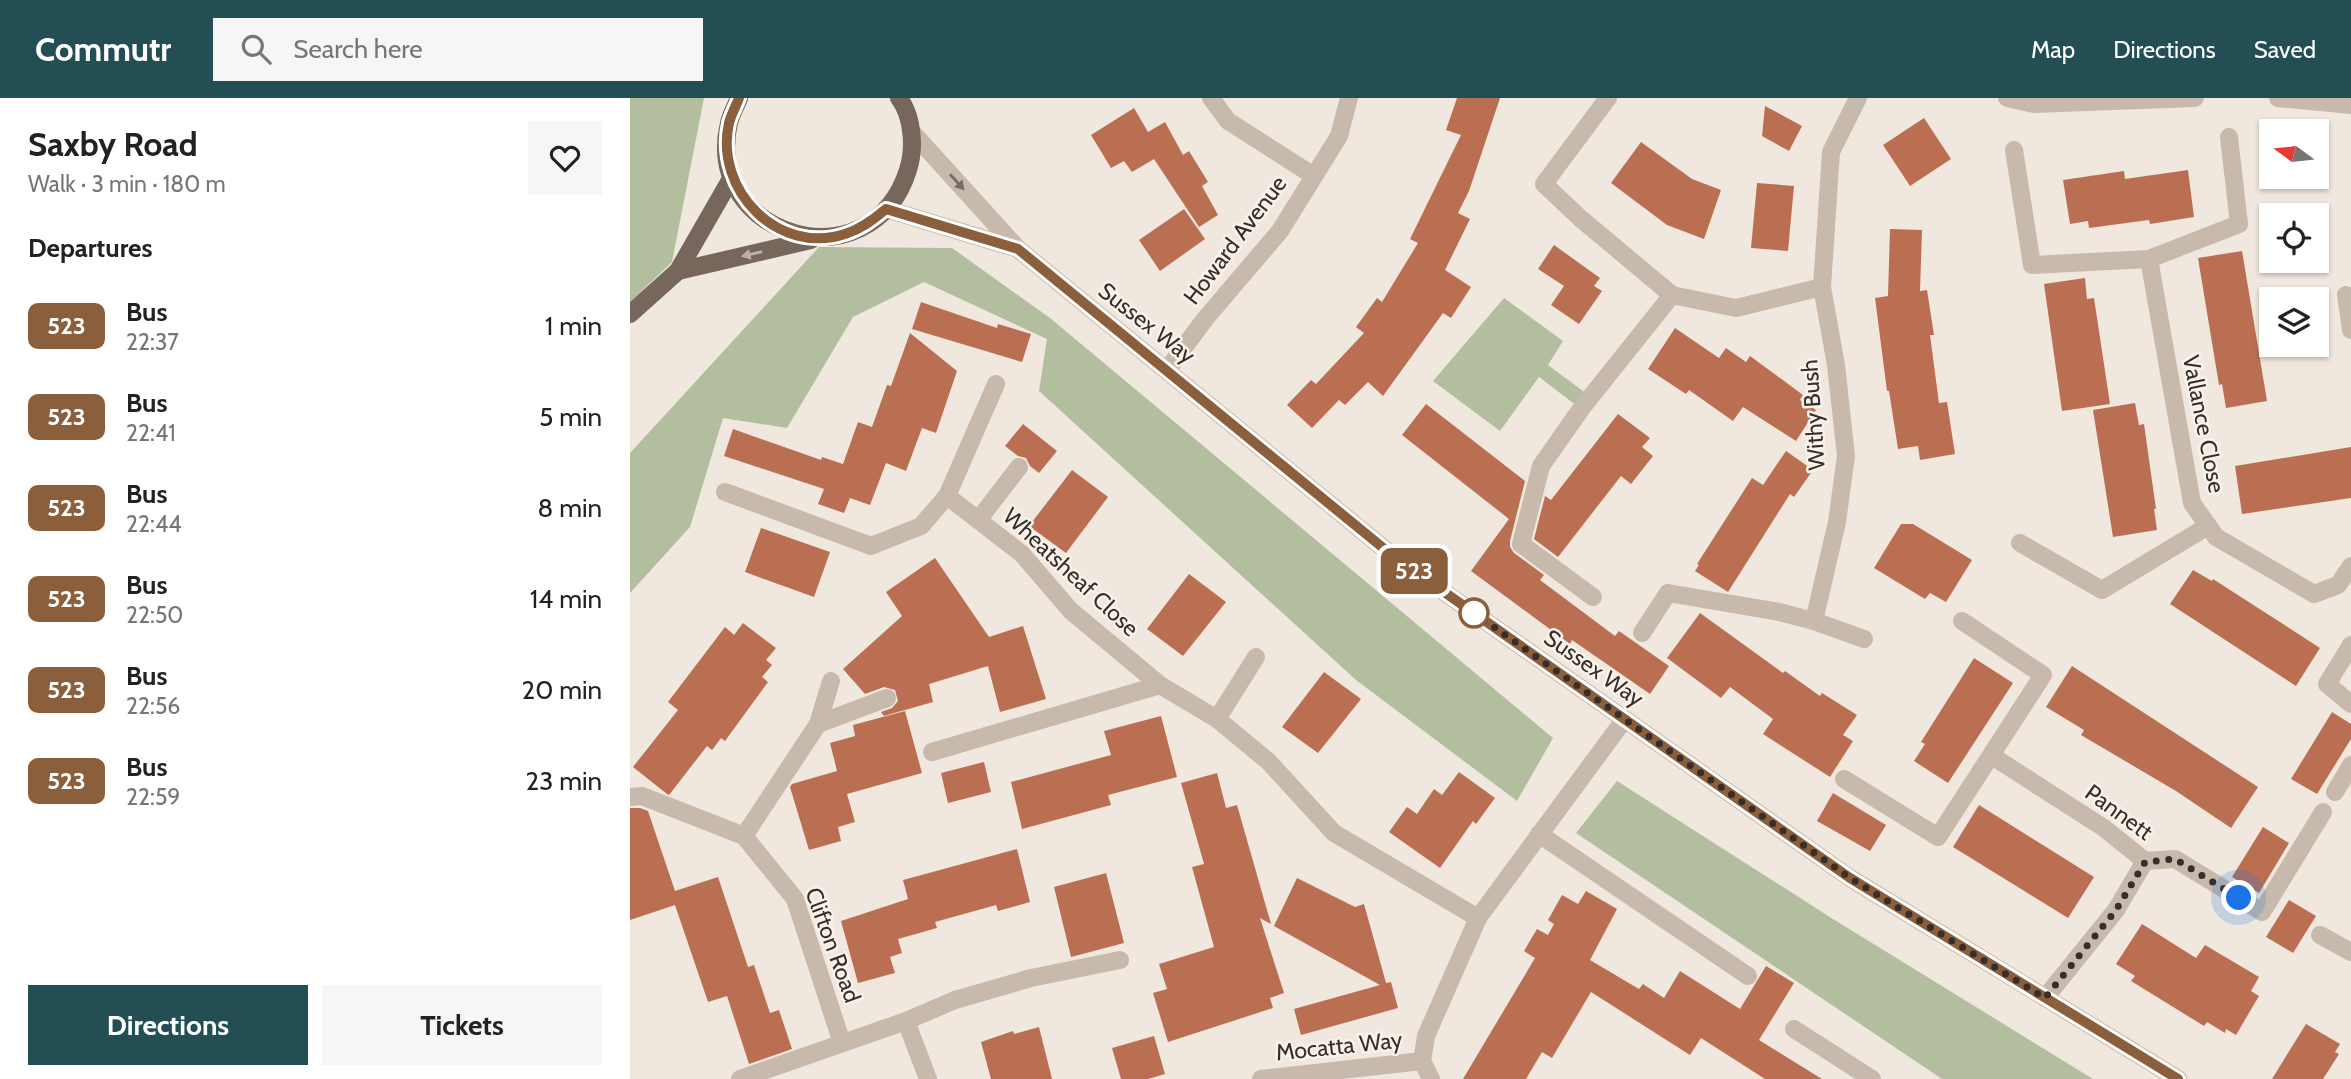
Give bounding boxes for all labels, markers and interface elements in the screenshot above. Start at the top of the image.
search box [213,18,703,81]
text: Commutr [35,29,171,69]
icon: search [237,30,275,68]
text: Search here [293,33,422,65]
text: Map [2031,35,2075,64]
text: Directions [2113,35,2216,64]
text: Saved [2254,35,2316,64]
north arrow [2259,119,2329,189]
map controls [2259,119,2329,357]
button: heart [528,121,602,195]
text: Saxby Road [28,124,198,164]
text: Walk · 3 min · 180 m [28,170,226,198]
street label: Howard Avenue [1178,170,1293,310]
one-way arrow [949,173,965,191]
button: locate [2259,203,2329,273]
text: Departures [28,232,152,264]
one-way arrow [741,249,763,260]
street label: Sussex Way [1093,277,1201,370]
button: layers [2259,287,2329,357]
text: Bus [126,296,167,328]
text: 1 min [545,310,602,342]
text: 523 [47,311,86,340]
text: 22:37 [126,328,179,356]
street label: Vallance Close [2177,353,2231,495]
street label: Withy Bush [1795,359,1831,471]
text: Bus [126,387,167,419]
text: 5 min [539,401,602,433]
text: 523 [47,402,86,431]
text: 22:41 [126,419,176,447]
text: Bus [126,478,167,510]
text: 8 min [538,492,602,524]
text: 523 [47,493,86,522]
street label: Wheatsheaf Close [997,502,1145,642]
text: 22:44 [126,510,181,538]
line badge: 523 [1374,548,1454,594]
text: 523 [1395,556,1433,585]
text: Bus [126,569,167,601]
text: 14 min [530,583,602,615]
text: 523 [47,584,86,613]
unlabelled marker [1459,598,1489,628]
text: 22:50 [126,601,183,629]
street label: Sussex Way [1539,624,1650,713]
text: Bus [126,660,167,692]
text: 20 min [522,674,602,706]
text: 523 [47,675,86,704]
text: 22:56 [126,692,180,720]
text: Bus [126,751,167,783]
text: 23 min [526,765,602,797]
text: 523 [47,766,86,795]
street label: Pannett [2080,778,2159,846]
text: 22:59 [126,783,180,811]
your location [2221,880,2256,915]
street label: Clifton Road [799,884,867,1006]
button: Directions [28,985,308,1065]
button: Tickets [322,985,602,1065]
street label: Mocatta Way [1274,1025,1404,1067]

